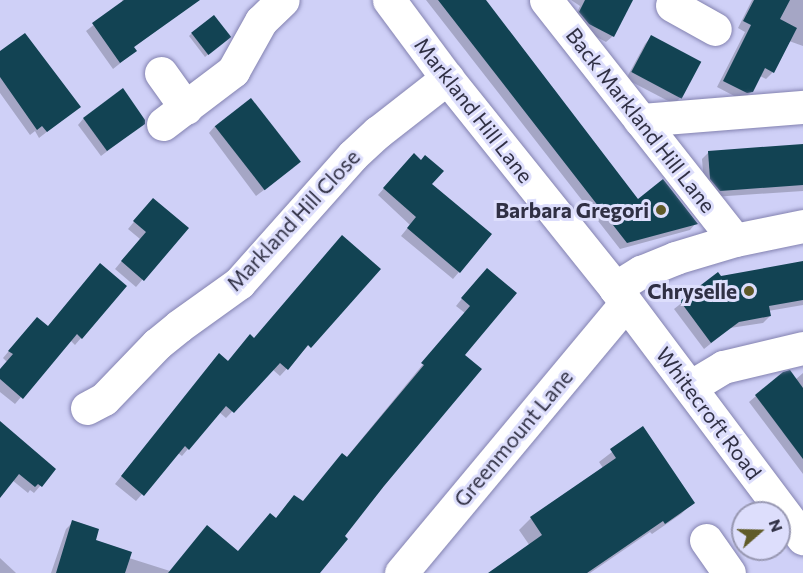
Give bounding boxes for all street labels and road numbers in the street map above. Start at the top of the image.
street label: Back Markland Hill Lane [561,23,721,217]
street label: Markland Hill Lane [410,32,538,188]
street label: Markland Hill Close [221,144,365,296]
street label: Whitecroft Road [651,342,767,484]
street label: Greenmount Lane [448,364,578,512]

